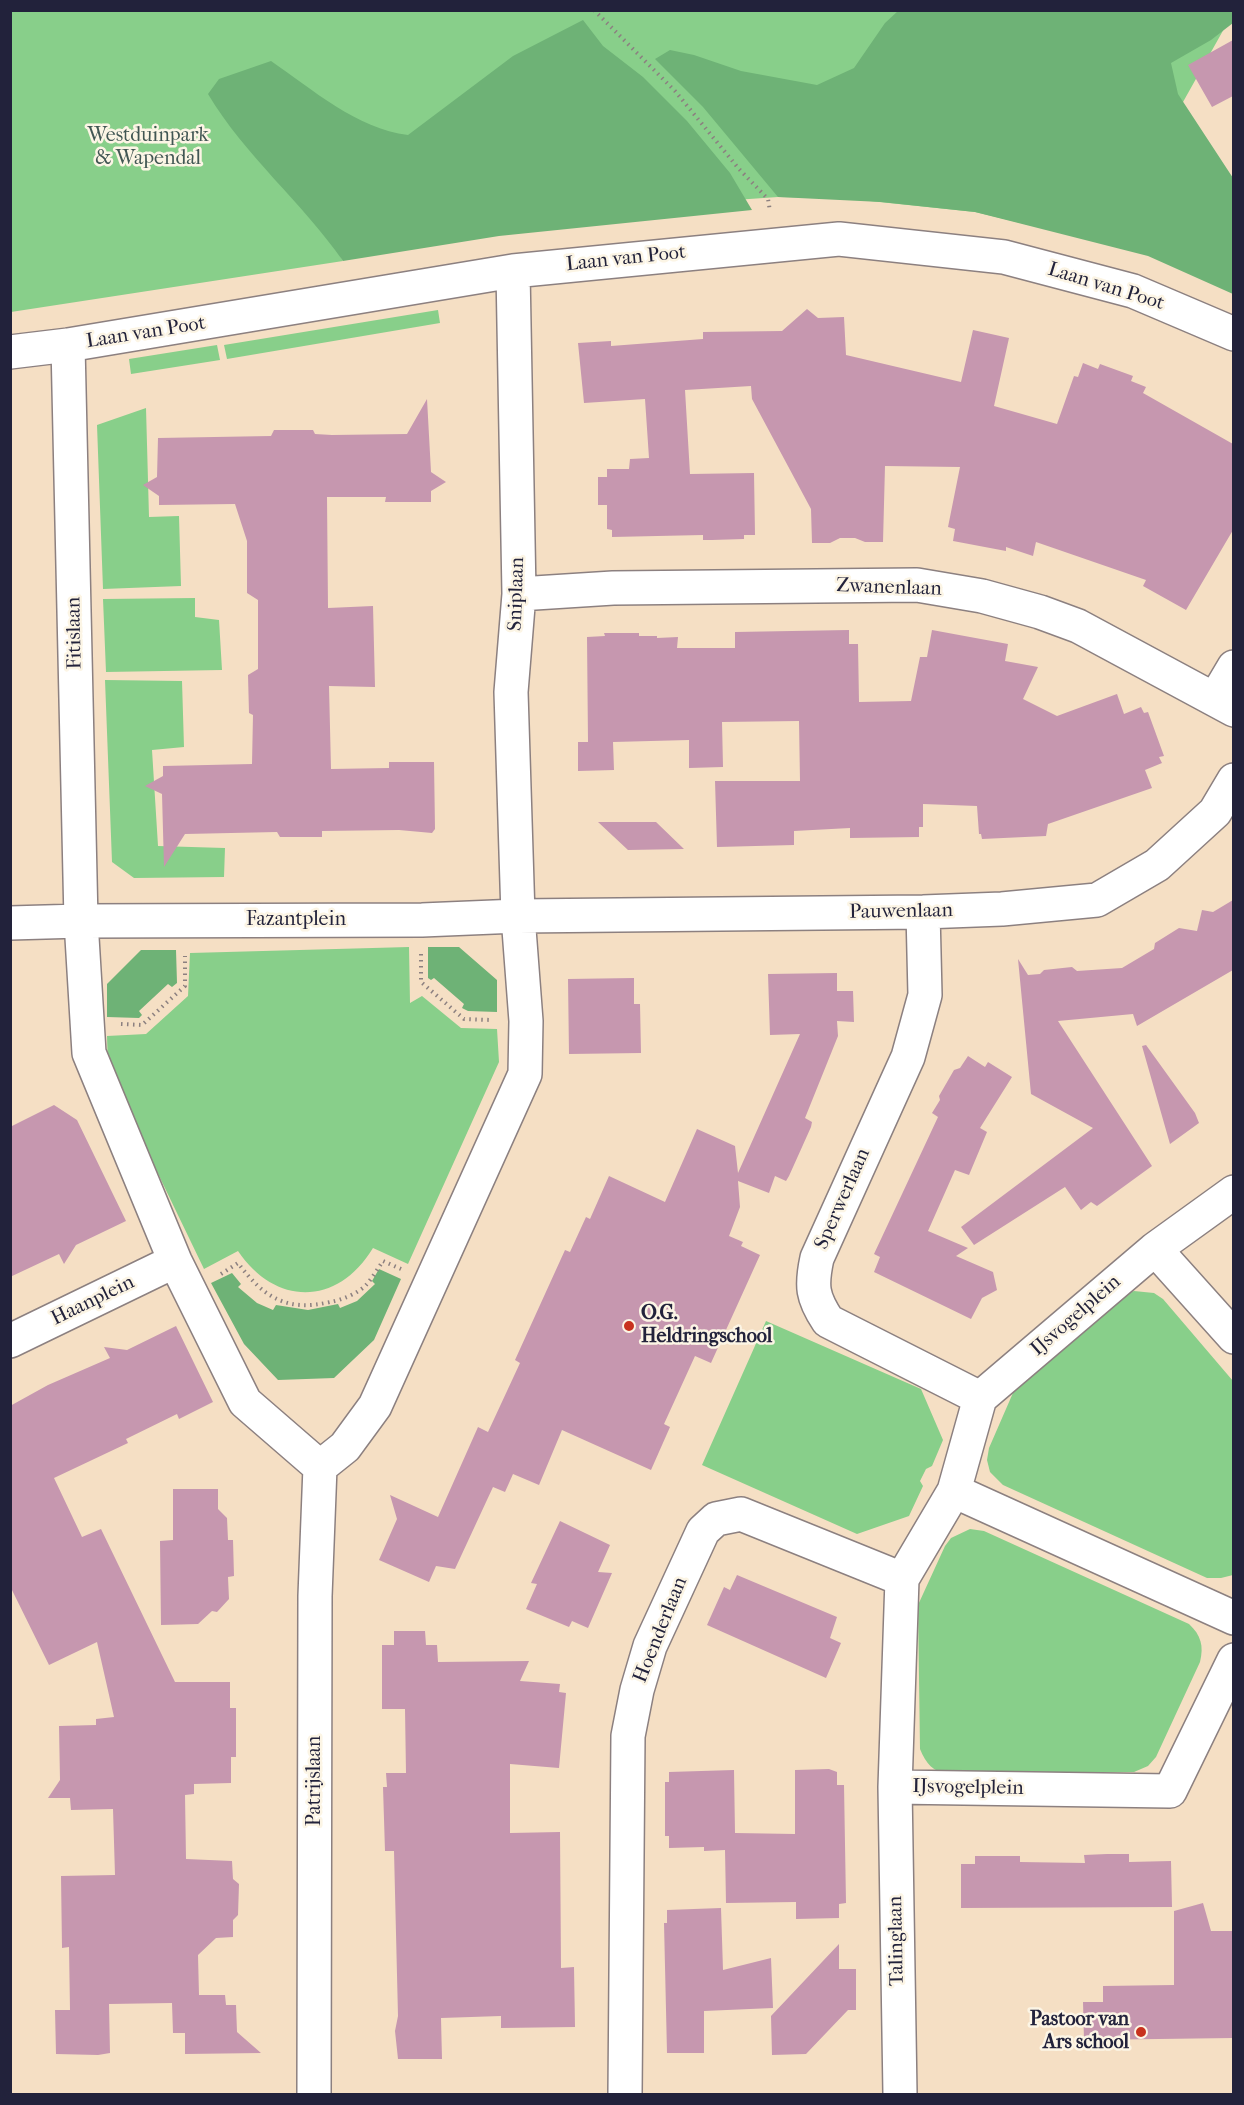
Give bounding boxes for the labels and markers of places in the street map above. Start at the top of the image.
place label: O.G. Heldringschool [641,1302,772,1349]
marker: O.G. Heldringschool [622,1319,636,1333]
place label: Pastoor van Ars school [1030,2008,1129,2055]
marker: Pastoor van Ars school [1134,2025,1148,2039]

